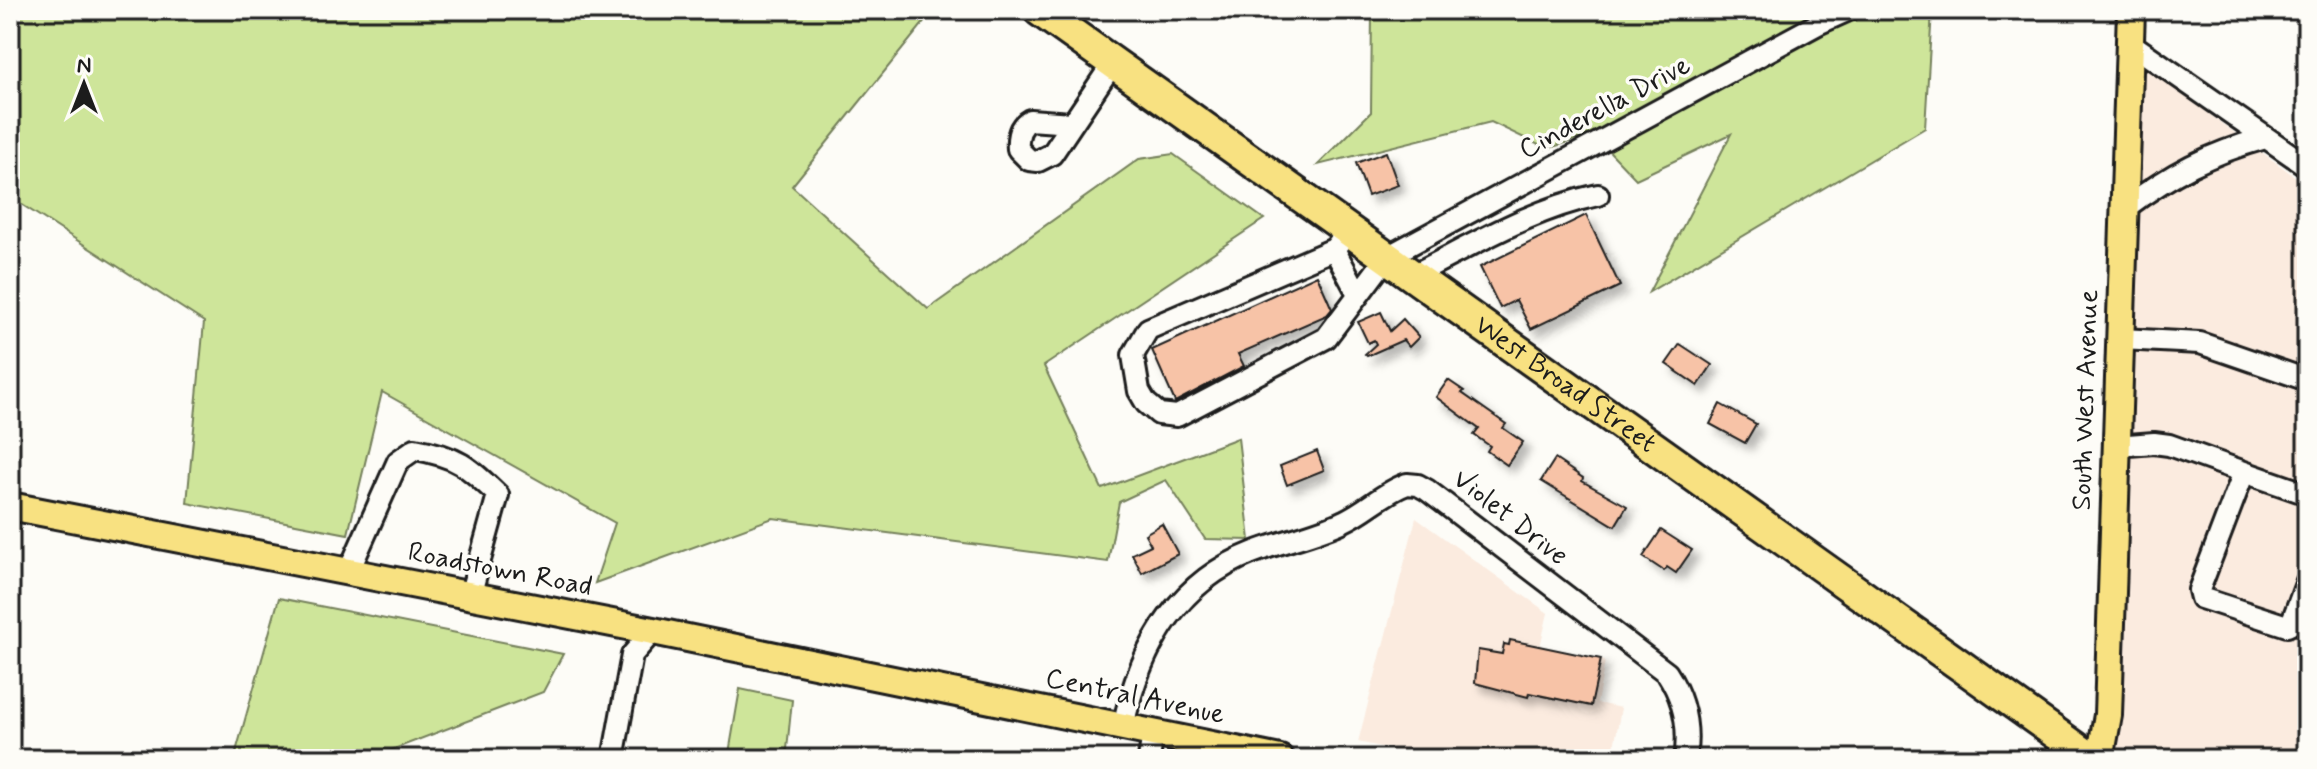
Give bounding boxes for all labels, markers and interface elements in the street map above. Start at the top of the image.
north arrow [44,44,124,124]
street label: Cinderella Drive [1513,47,1697,169]
text: N [77,52,91,80]
street label: South West Avenue [2064,289,2108,511]
street label: West Broad Street [1467,307,1664,462]
street label: Violet Drive [1445,461,1575,575]
street label: Roadstown Road [405,534,595,606]
street label: Central Avenue [1042,660,1228,734]

